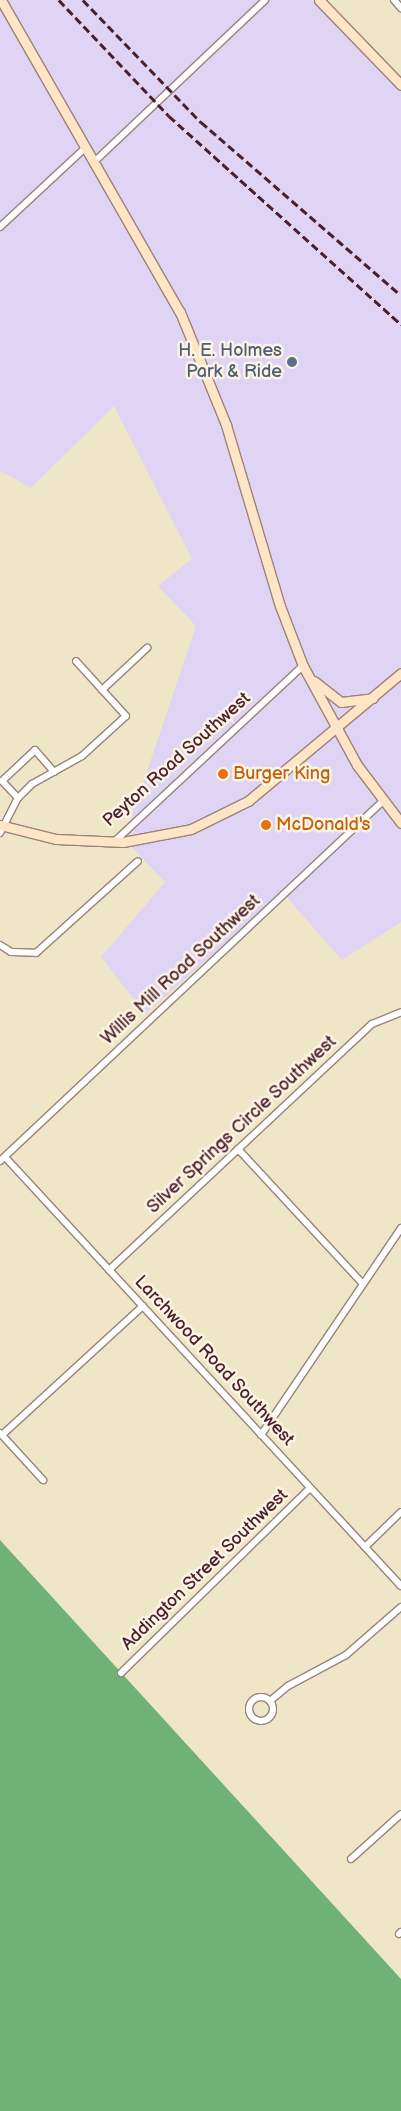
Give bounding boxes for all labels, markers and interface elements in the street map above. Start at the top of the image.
place label: H. E. Holmes Park & Ride [178,341,282,384]
marker: H. E. Holmes Park & Ride [286,356,298,368]
street label: Peyton Road Southwest [99,688,255,832]
place label: Burger King [233,763,330,785]
marker: Burger King [217,768,229,780]
place label: McDonald's [276,814,370,836]
marker: McDonald's [260,819,272,831]
street label: Willis Mill Road Southwest [97,890,265,1050]
street label: Silver Springs Circle Southwest [143,1031,341,1219]
street label: Larchwood Road Southwest [129,1271,299,1451]
street label: Addington Street Southwest [117,1484,293,1656]

